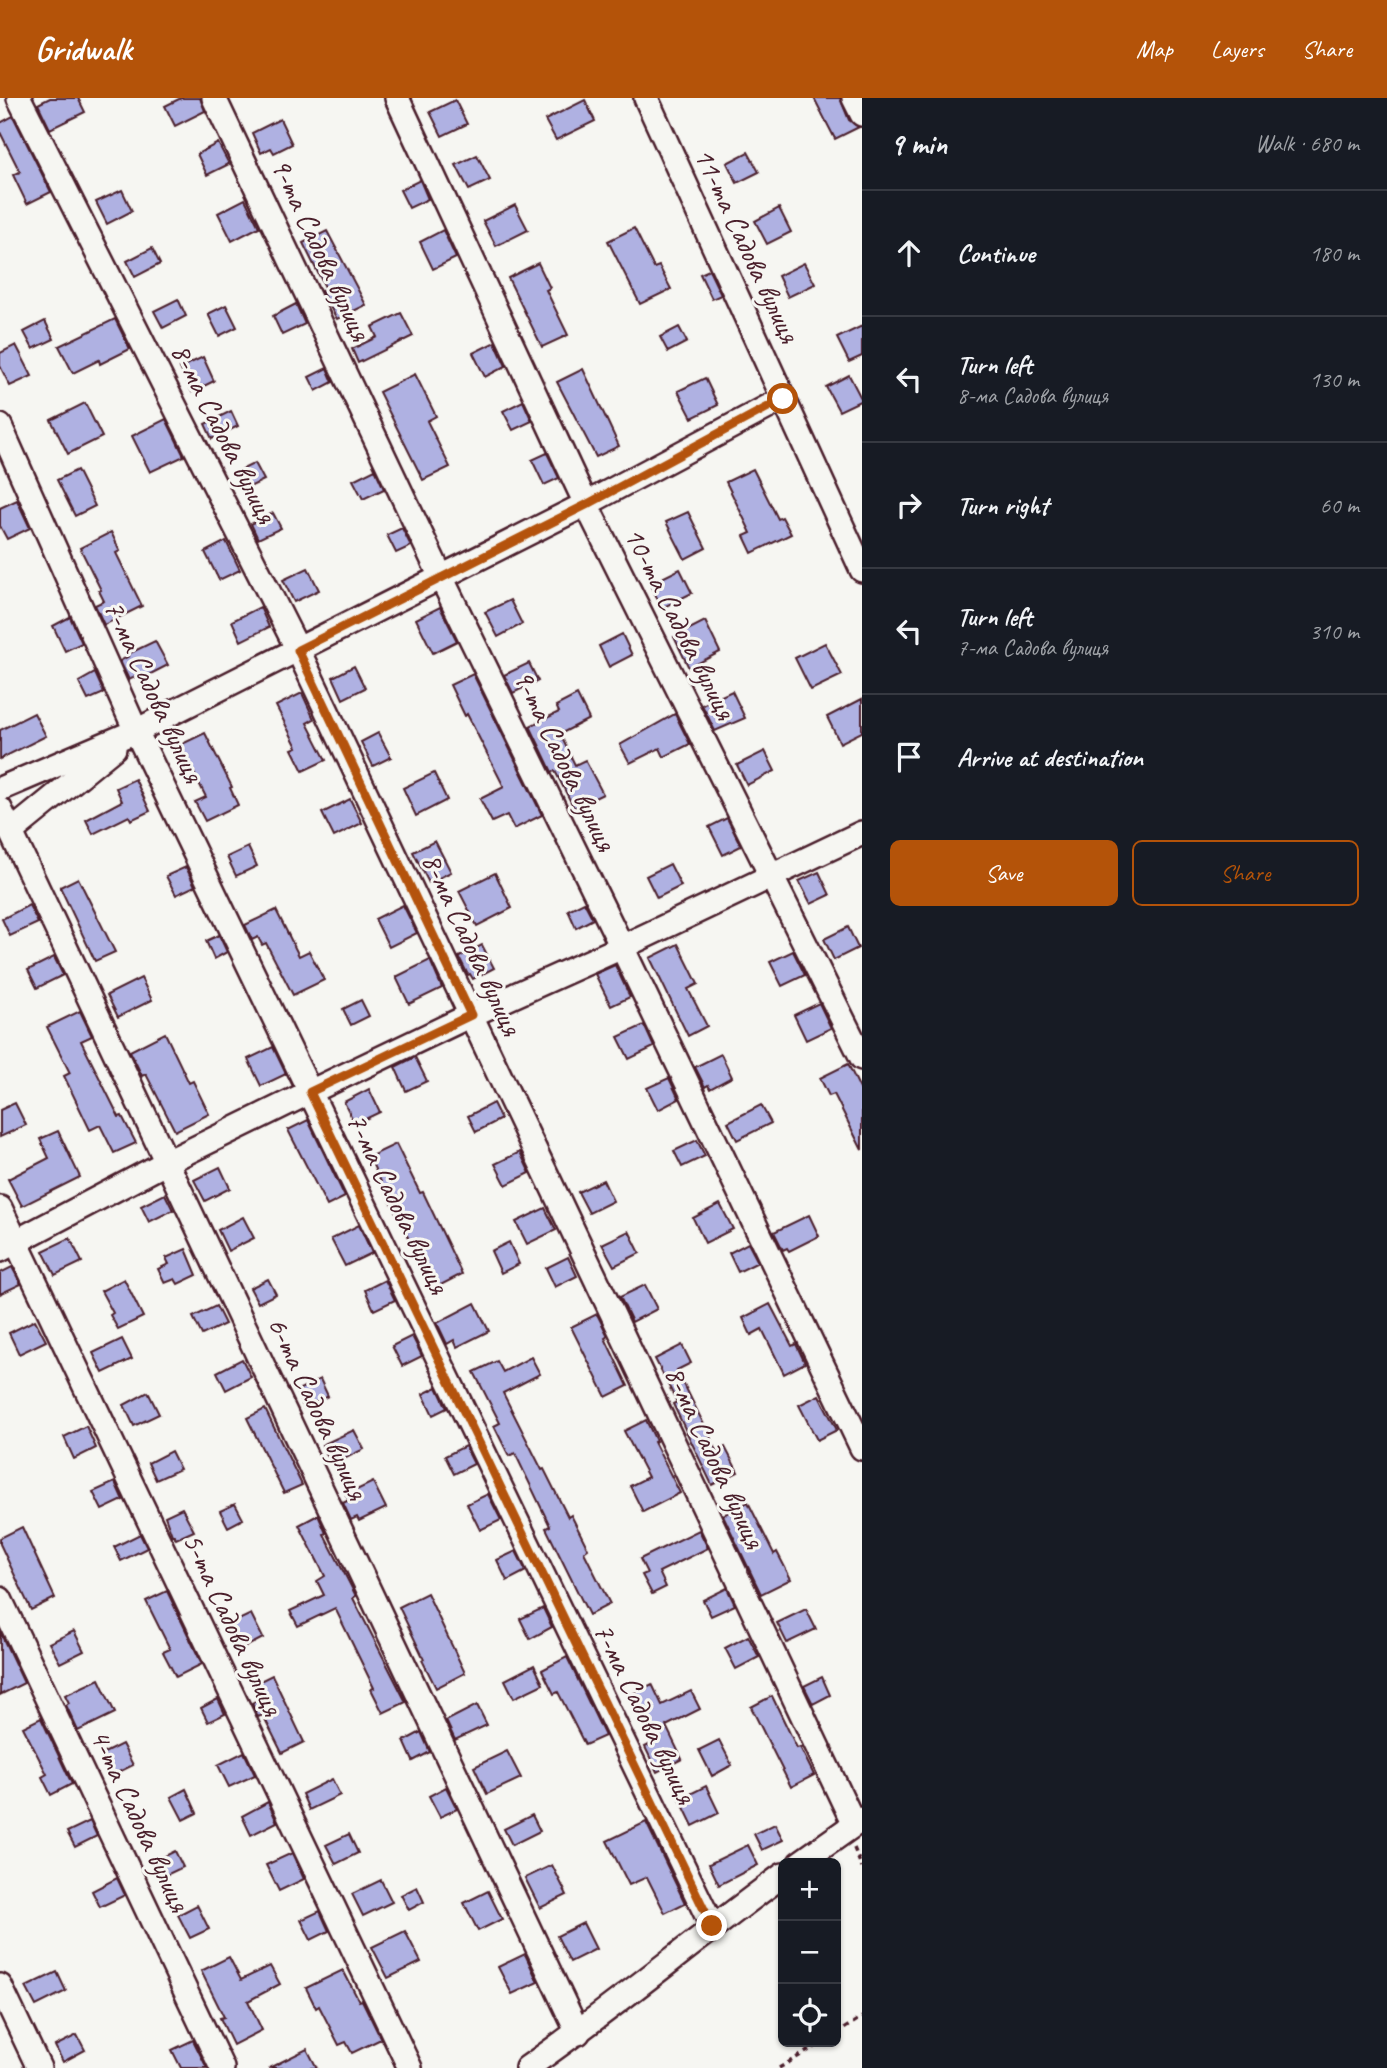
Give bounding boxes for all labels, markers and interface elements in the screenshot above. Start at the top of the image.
text: Gridwalk [35,28,132,70]
text: Map [1136,34,1173,64]
text: Layers [1211,34,1264,64]
text: Share [1302,34,1352,64]
text: 9 min [890,125,947,163]
text: Walk · 680 m [1255,129,1359,158]
street label: 11-та Садова вулиця [685,141,809,350]
street label: 9-та Садова вулиця [262,151,380,348]
icon: ahead [890,234,928,272]
text: Continue [957,237,1035,270]
text: 180 m [1310,239,1359,268]
street label: 8-ма Садова вулиця [162,337,286,530]
text: Turn left [957,348,1032,381]
icon: left [890,360,928,398]
text: 130 m [1310,365,1359,394]
text: 8-ма Садова вулиця [957,381,1108,410]
route start [767,383,798,414]
icon: right [890,486,928,524]
text: Turn right [957,489,1048,522]
text: 60 m [1320,491,1359,520]
street label: 10-та Садова вулиця [615,520,745,727]
street label: 7-ма Садова вулиця [95,594,213,789]
text: Turn left [957,600,1032,633]
icon: left [890,612,928,650]
text: 310 m [1310,617,1359,646]
text: 7-ма Садова вулиця [957,633,1108,662]
street label: 9-та Садова вулиця [505,663,626,858]
icon: arrive [890,738,928,776]
text: Arrive at destination [957,741,1143,774]
button: Save [890,840,1118,906]
button: Share [1132,840,1359,906]
street label: 8-ма Садова вулиця [413,847,531,1042]
street label: 7-ма Садова вулиця [338,1106,459,1301]
street label: 6-та Садова вулиця [259,1310,377,1507]
street label: 8-ма Садова вулиця [656,1360,774,1555]
street label: 5-та Садова вулиця [174,1526,292,1723]
street label: 7-ма Садова вулиця [585,1616,706,1811]
street label: 4-та Садова вулиця [81,1722,199,1919]
map controls [778,1858,841,2047]
button: + [778,1858,841,1921]
route end [696,1910,727,1941]
button: − [778,1921,841,1984]
button: locate [778,1984,841,2047]

